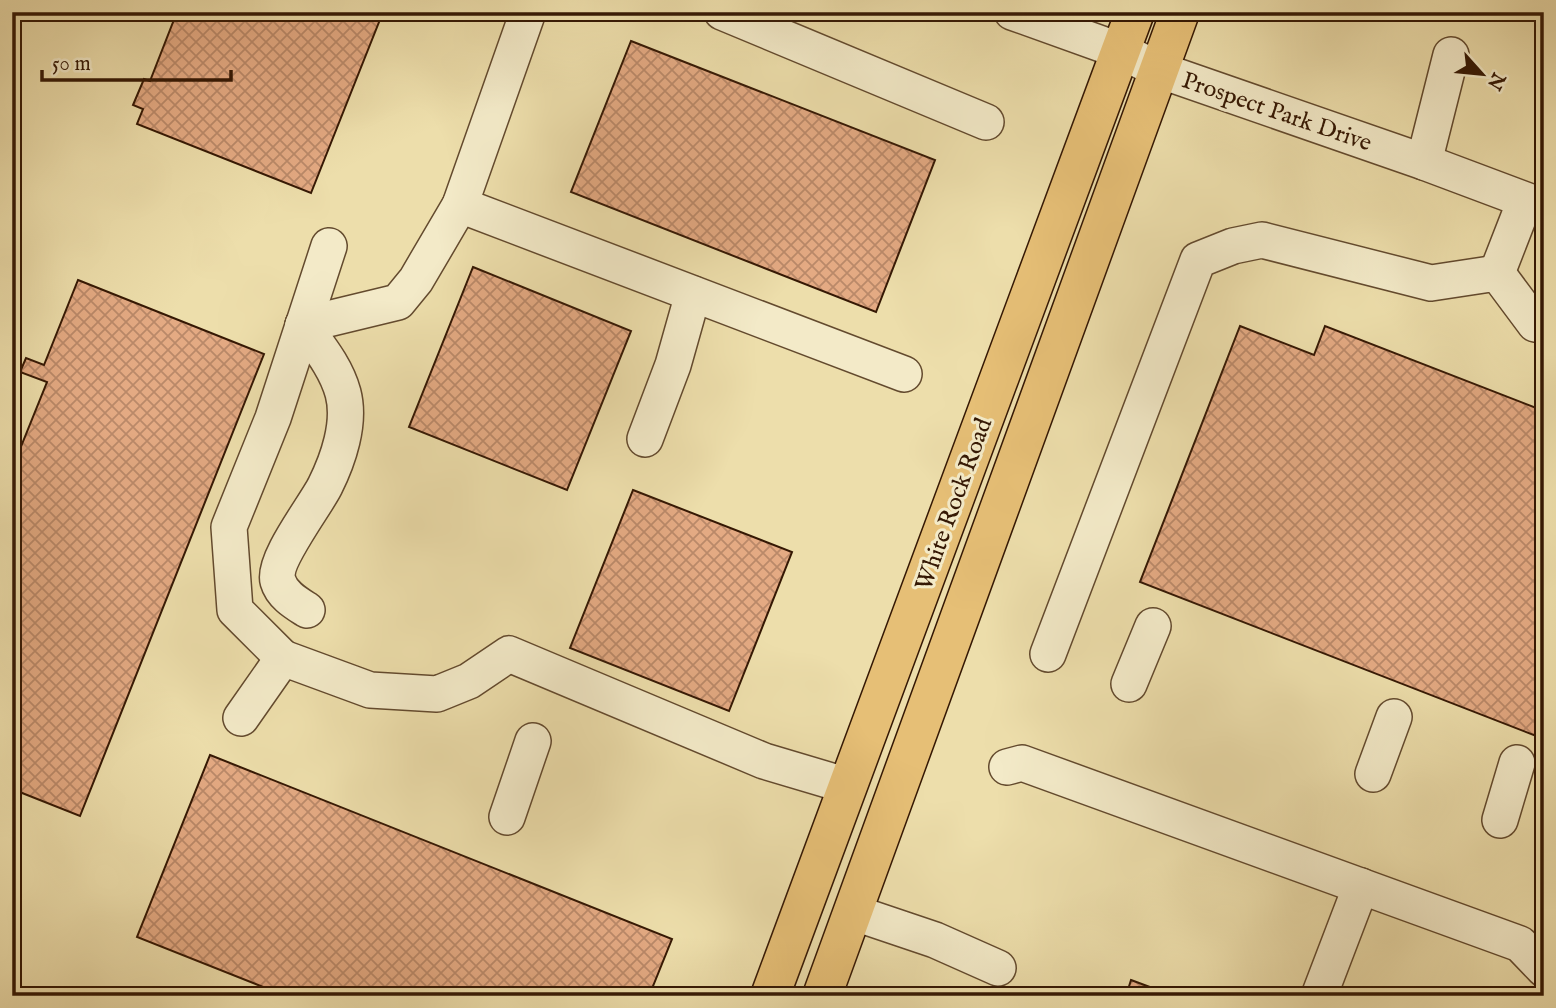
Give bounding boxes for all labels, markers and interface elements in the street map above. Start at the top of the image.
scale bar [42,38,231,82]
north arrow [1448,38,1518,108]
text: 50 m [52,51,91,78]
street label: Prospect Park Drive [1178,65,1375,159]
text: N [1481,67,1510,94]
street label: White Rock Road [909,414,1000,595]

